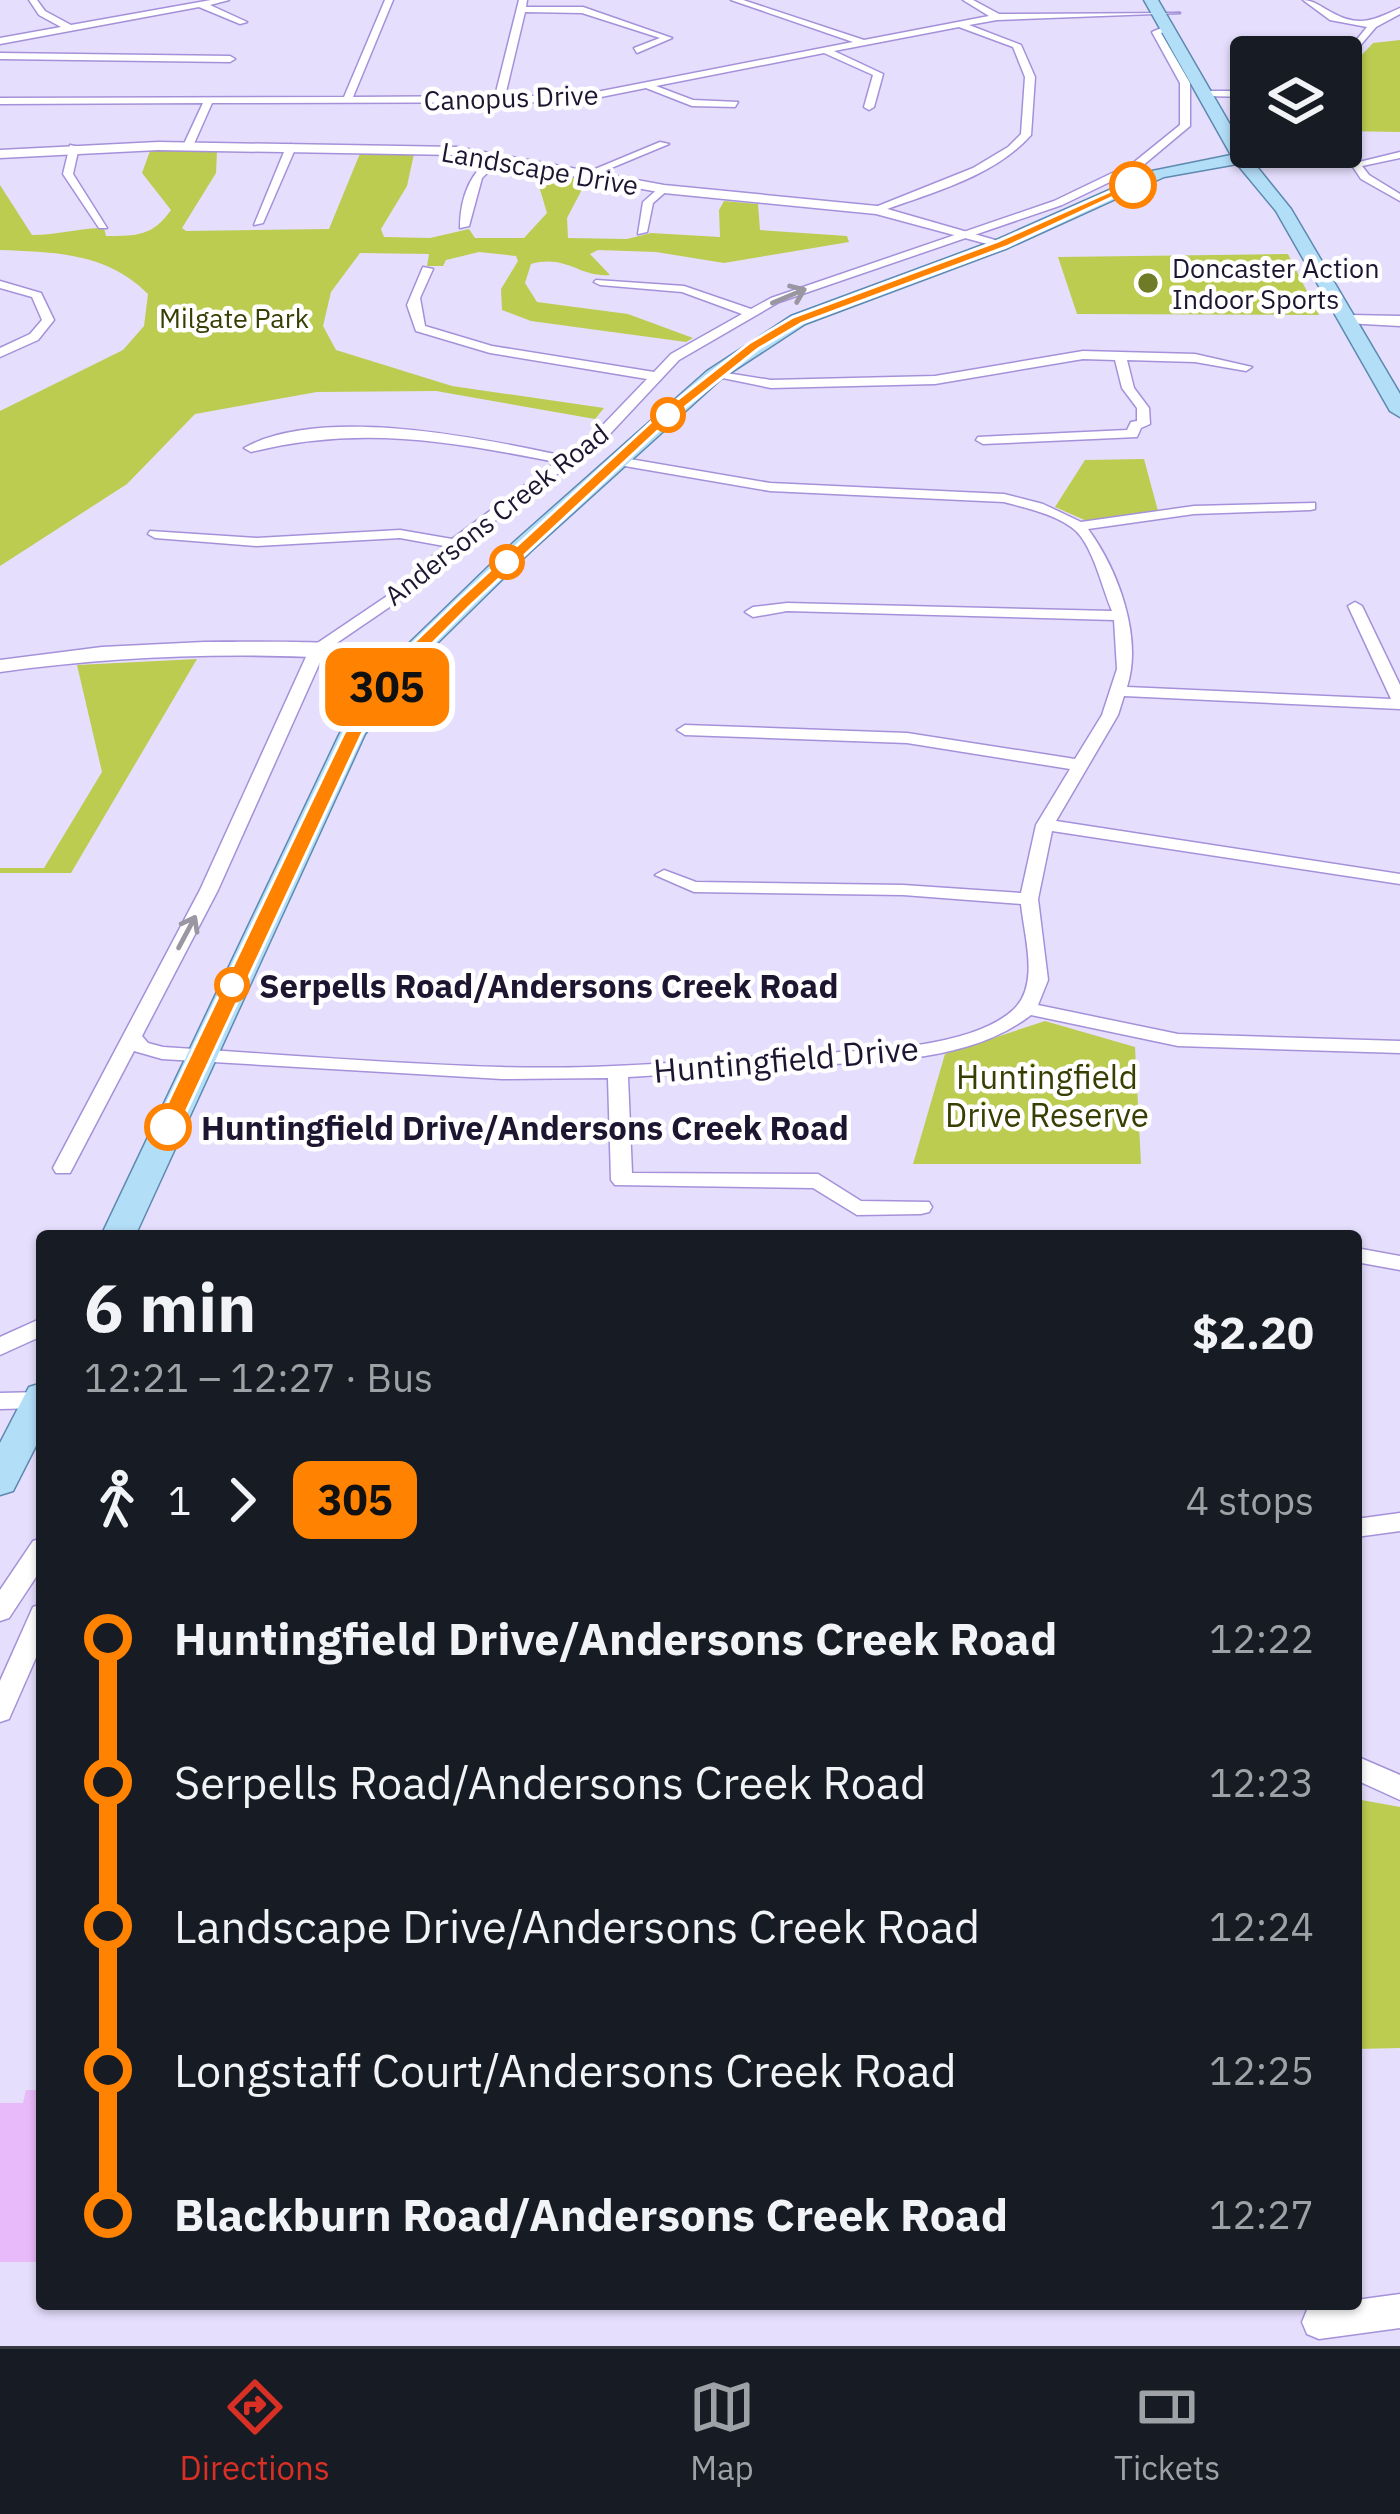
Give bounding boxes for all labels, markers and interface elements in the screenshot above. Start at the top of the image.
map controls [1230,36,1362,168]
button: layers [1230,36,1362,168]
street label: Canopus Drive [423,76,599,118]
street label: Landscape Drive [439,133,641,203]
unlabelled marker [1111,163,1155,207]
place label: Doncaster Action Indoor Sports [1172,250,1380,316]
marker: Doncaster Action Indoor Sports [1135,270,1161,296]
one-way arrow [770,284,807,305]
park label: Milgate Park [159,300,309,335]
unlabelled marker [652,399,684,431]
street label: Andersons Creek Road [377,416,615,612]
unlabelled marker [491,546,523,578]
line badge: 305 [318,648,456,726]
text: 305 [349,659,425,714]
one-way arrow [176,916,199,951]
place label: Serpells Road/Andersons Creek Road [259,964,838,1007]
marker: Serpells Road/Andersons Creek Road [216,969,248,1001]
street label: Huntingfield Drive [652,1026,920,1092]
park label: Huntingfield Drive Reserve [945,1055,1149,1136]
marker: Huntingfield Drive/Andersons Creek Road [146,1105,190,1149]
place label: Huntingfield Drive/Andersons Creek Road [201,1106,849,1149]
text: 6 min [84,1264,256,1350]
text: $2.20 [1192,1303,1314,1361]
text: 12:21 – 12:27 · Bus [84,1352,433,1403]
icon: walk [84,1467,150,1533]
icon: forward [209,1467,275,1533]
text: 305 [317,1472,393,1527]
text: 1 [168,1475,191,1526]
text: 4 stops [1186,1475,1314,1526]
text: Huntingfield Drive/Andersons Creek Road [174,1609,1057,1667]
text: 12:22 [1209,1613,1314,1664]
text: Serpells Road/Andersons Creek Road [174,1753,926,1811]
text: 12:23 [1209,1757,1314,1808]
text: Landscape Drive/Andersons Creek Road [174,1897,980,1955]
text: 12:24 [1209,1901,1314,1952]
text: Longstaff Court/Andersons Creek Road [174,2041,957,2099]
text: 12:25 [1209,2045,1314,2096]
text: Blackburn Road/Andersons Creek Road [174,2185,1008,2243]
text: 12:27 [1209,2189,1314,2240]
tab: Directions [180,2374,330,2489]
tab: Map [689,2374,755,2489]
tab: Tickets [1114,2374,1220,2489]

